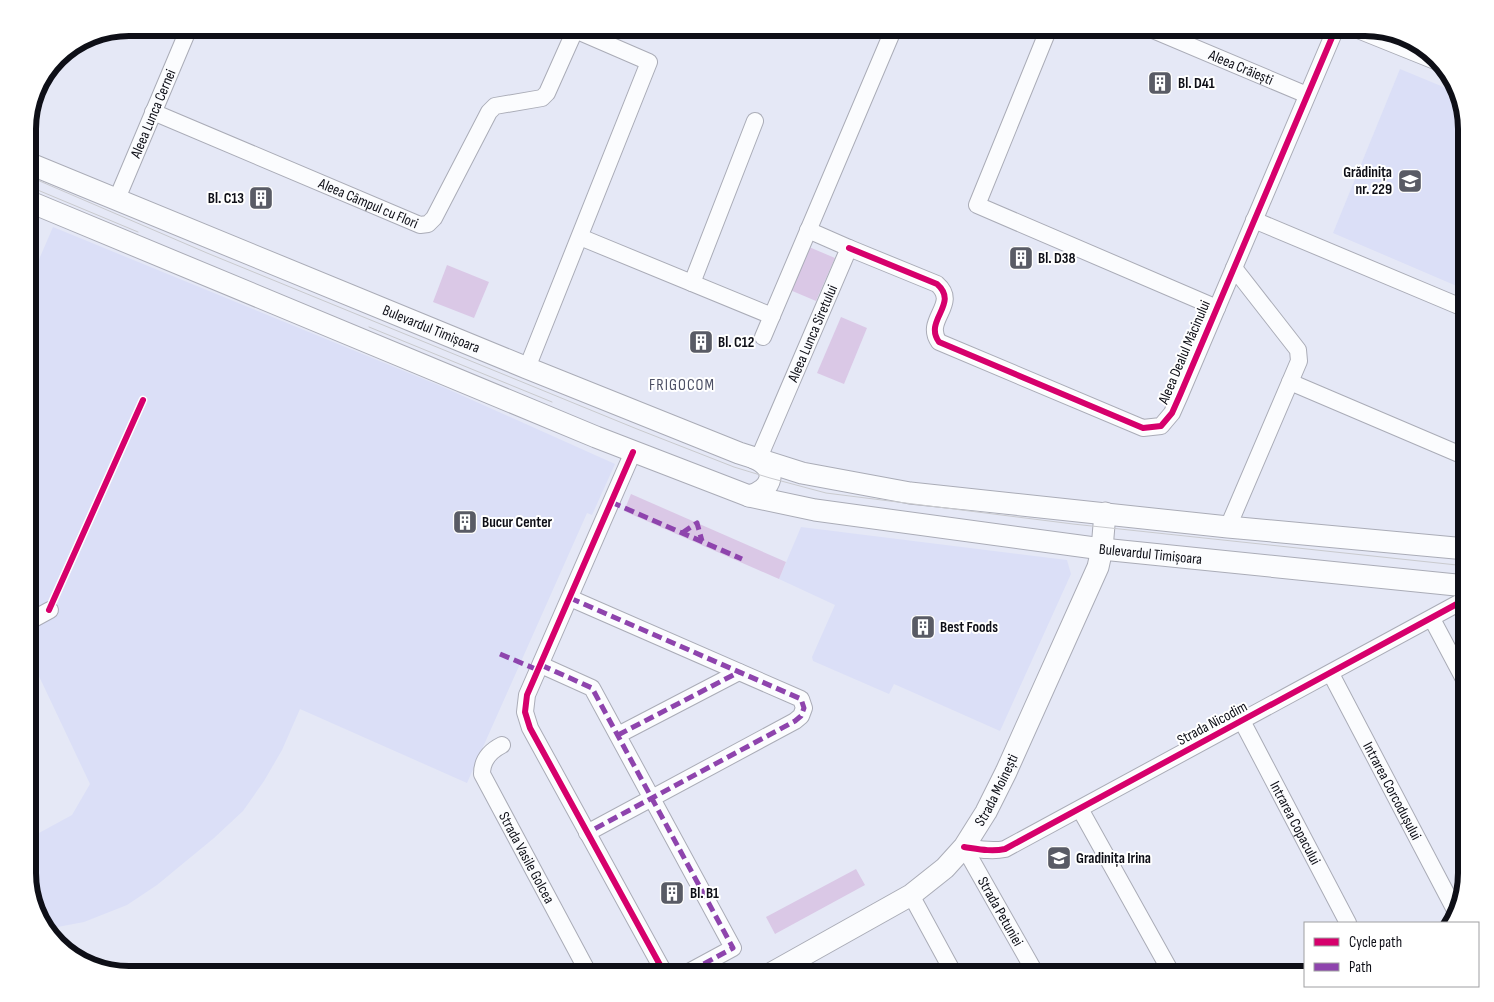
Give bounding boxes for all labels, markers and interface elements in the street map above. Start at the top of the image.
street label: Aleea Crăiești [1205,45,1276,90]
street label: Aleea Lunca Cernei [126,66,181,162]
building icon: Bl. D41 [1147,70,1173,96]
place label: Bl. D41 [1178,74,1215,93]
place label: Grădinița nr. 229 [1343,163,1392,199]
school or university icon: Grădinița nr. 229 [1397,168,1423,194]
street label: Aleea Câmpul cu Flori [315,174,421,233]
building icon: Bl. C13 [248,185,274,211]
place label: Bl. C13 [208,189,244,208]
building icon: Bl. D38 [1008,245,1034,271]
place label: Bl. D38 [1038,249,1076,268]
street label: Aleea Lunca Siretului [783,282,842,386]
street label: Aleea Dealul Măcinului [1154,297,1215,408]
street label: Bulevardul Timișoara [380,301,483,358]
building icon: Bl. C12 [688,329,714,355]
place label: Bl. C12 [718,333,754,352]
district label: FRIGOCOM [649,376,715,395]
building icon: Bucur Center [452,509,478,535]
place label: Bucur Center [482,513,553,532]
street label: Bulevardul Timișoara [1098,540,1203,569]
building icon: Best Foods [910,614,936,640]
place label: Best Foods [940,618,998,637]
street label: Strada Nicodim [1174,697,1250,750]
street label: Intrarea Corcodușului [1358,739,1426,843]
street label: Strada Moinești [970,751,1023,830]
street label: Intrarea Copacului [1265,778,1325,868]
street label: Strada Vasile Golcea [494,809,559,907]
school or university icon: Gradinița Irina [1046,845,1072,871]
place label: Gradinița Irina [1076,849,1151,868]
street label: Strada Petuniei [973,874,1027,950]
building icon: Bl. B1 [659,880,685,906]
place label: Bl. B1 [690,884,719,903]
legend [1304,922,1479,987]
text: Cycle path [1349,933,1402,952]
text: Path [1349,958,1372,977]

